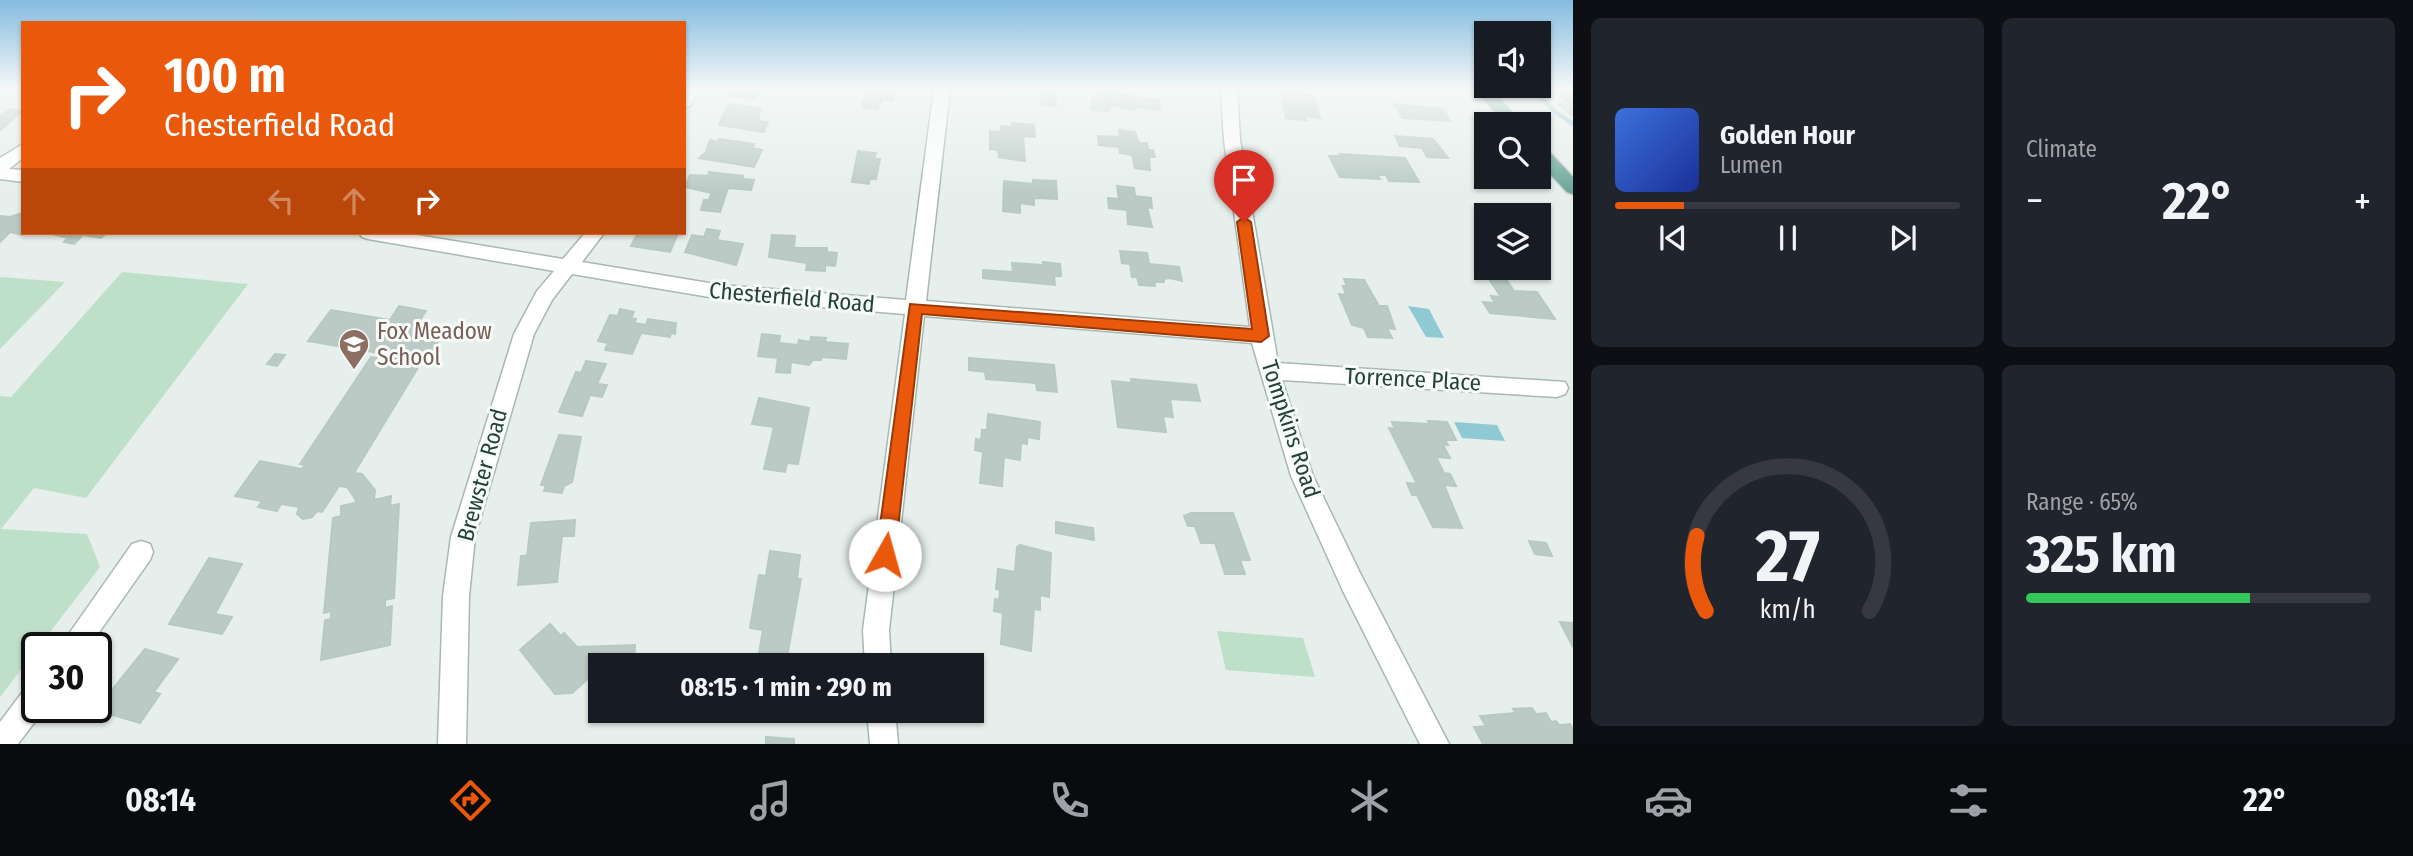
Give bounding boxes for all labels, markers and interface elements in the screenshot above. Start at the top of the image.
map controls [1474,21,1551,280]
button: sound [1474,21,1551,98]
text: 100 m [164,46,286,105]
icon: right [49,49,140,140]
text: Chesterfield Road [164,106,395,144]
button: search [1474,112,1551,189]
text: Golden Hour [1720,120,1855,151]
text: Climate [2026,135,2097,163]
pin [1214,150,1274,222]
text: Lumen [1720,151,1783,179]
icon: arrive [1225,161,1263,199]
text: 22° [2162,170,2235,233]
text: − [2026,178,2043,224]
text: + [2354,178,2371,224]
icon: left [262,182,300,220]
icon: ahead [335,182,373,220]
icon: right [408,182,446,220]
button: layers [1474,203,1551,280]
icon: previous [1654,219,1692,257]
icon: pause [1769,219,1807,257]
icon: next [1884,219,1922,257]
street label: Chesterfield Road [708,276,876,318]
place label: Fox Meadow School [377,317,492,371]
school or university icon: Fox Meadow School [337,327,371,371]
street label: Tompkins Road [1256,357,1326,501]
street label: Torrence Place [1344,361,1482,397]
street label: Brewster Road [451,406,513,544]
text: Range · 65% [2026,488,2138,516]
text: 27 [1754,514,1820,601]
position arrow [848,518,922,592]
text: 325 km [2026,523,2177,586]
text: km/h [1760,595,1815,625]
speed limit sign: 30 [21,632,112,723]
text: 08:15 · 1 min · 290 m [680,672,892,703]
icon: directions [446,776,495,825]
icon: music [746,776,795,825]
icon: phone [1045,776,1094,825]
icon: climate [1345,776,1394,825]
icon: car [1644,776,1693,825]
icon: filters [1944,776,1993,825]
text: 08:14 [125,781,196,819]
text: 22° [2243,781,2288,819]

